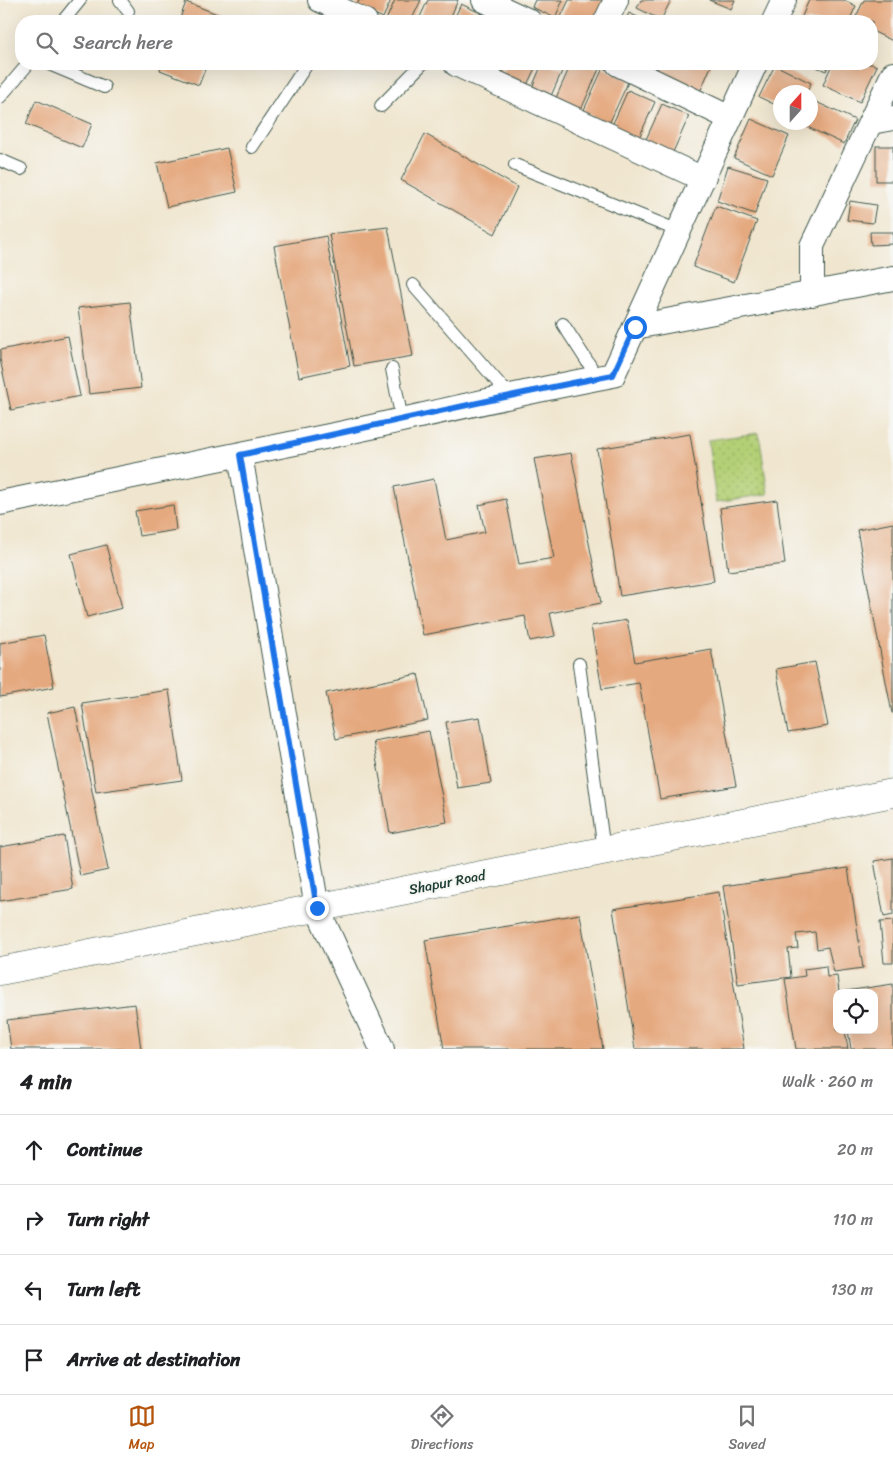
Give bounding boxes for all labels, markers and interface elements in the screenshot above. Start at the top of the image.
search box [15,15,878,70]
text: Search here [73,26,173,59]
icon: search [33,29,61,57]
north arrow [773,85,818,130]
route start [624,316,647,339]
street label: Shapur Road [407,863,489,902]
route end [306,897,329,920]
map controls [833,989,878,1034]
button: locate [833,989,878,1034]
text: 4 min [20,1063,72,1101]
text: Walk · 260 m [782,1067,873,1096]
text: Continue [67,1133,143,1166]
text: 20 m [837,1135,873,1164]
icon: ahead [20,1136,48,1164]
text: Turn right [67,1203,149,1236]
text: 110 m [833,1205,873,1234]
icon: right [20,1206,48,1234]
text: Turn left [67,1273,140,1306]
text: 130 m [831,1275,873,1304]
icon: left [20,1276,48,1304]
text: Arrive at destination [67,1343,240,1376]
icon: arrive [20,1346,48,1374]
tab: Map [128,1402,156,1457]
tab: Directions [411,1402,473,1457]
tab: Saved [729,1402,765,1457]

